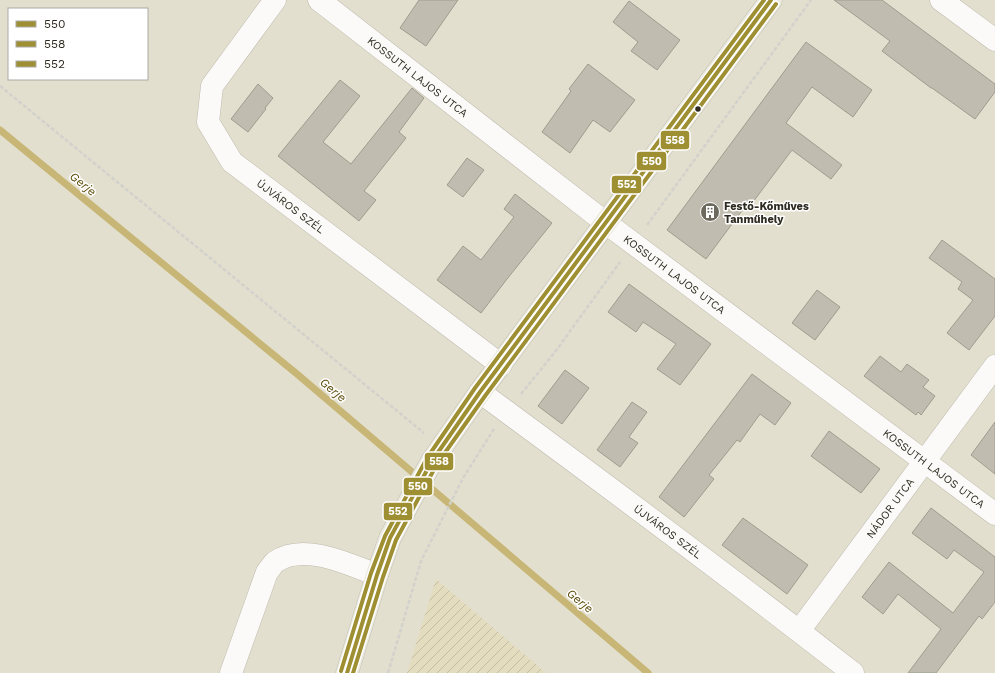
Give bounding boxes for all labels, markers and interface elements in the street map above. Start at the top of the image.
legend [8,8,148,80]
text: 550 [44,17,65,31]
street label: KOSSUTH LAJOS UTCA [365,34,471,120]
text: 558 [44,37,65,51]
text: 552 [44,57,65,71]
unlabelled marker [693,104,703,114]
line badge: 558 [660,130,690,150]
text: 558 [665,134,685,147]
line badge: 550 [636,151,667,171]
text: 550 [642,155,662,168]
water label: Gerje [67,169,99,199]
line badge: 552 [611,175,642,194]
street label: ÚJVÁROS SZÉL [254,176,328,236]
text: 552 [617,178,637,191]
place label: Festő-Kőműves Tanműhely [724,200,809,226]
building icon: Festő-Kőműves Tanműhely [699,201,721,223]
street label: KOSSUTH LAJOS UTCA [621,232,728,316]
water label: Gerje [317,375,349,405]
street label: KOSSUTH LAJOS UTCA [881,426,987,511]
line badge: 558 [424,452,454,471]
text: 558 [429,455,449,468]
street label: NÁDOR UTCA [863,475,917,541]
line badge: 550 [403,477,433,496]
text: 550 [408,480,428,493]
street label: ÚJVÁROS SZÉL [631,501,705,561]
line badge: 552 [383,502,413,521]
text: 552 [388,505,408,518]
water label: Gerje [564,586,596,616]

